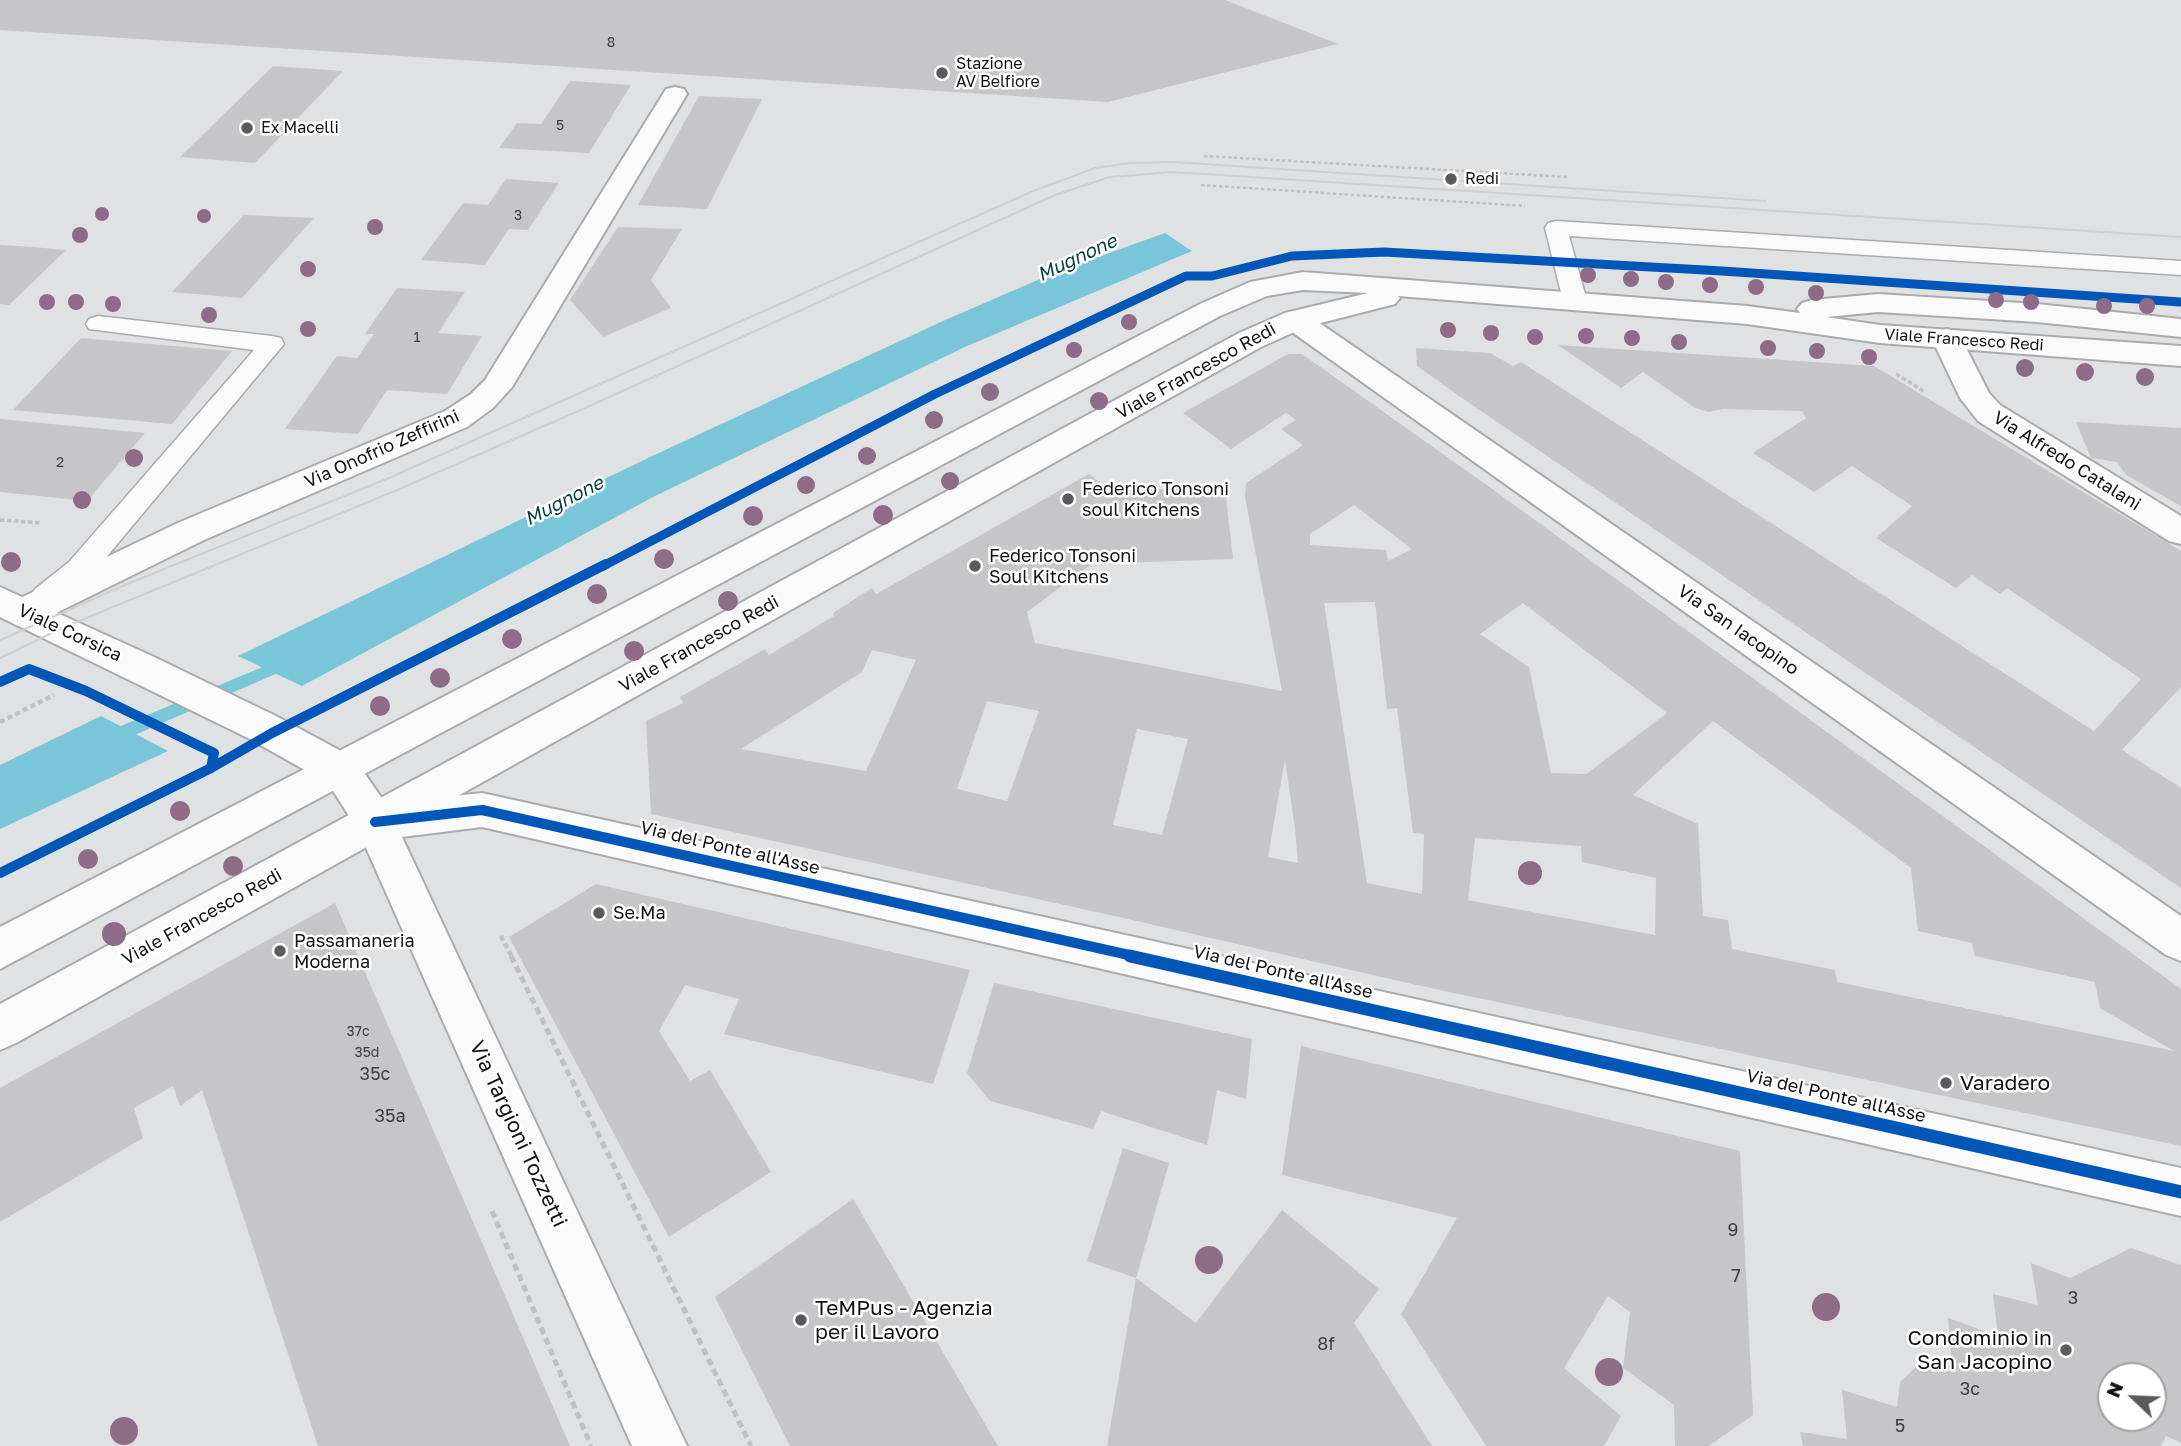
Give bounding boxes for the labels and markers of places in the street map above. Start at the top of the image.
place label: Stazione AV Belfiore [956,54,1040,92]
marker: Stazione AV Belfiore [934,65,950,81]
place label: Ex Macelli [261,118,339,138]
marker: Ex Macelli [239,120,255,136]
place label: Redi [1465,169,1499,189]
marker: Redi [1443,171,1459,187]
place label: Federico Tonsoni soul Kitchens [1082,478,1229,520]
marker: Federico Tonsoni soul Kitchens [1060,491,1076,507]
place label: Federico Tonsoni Soul Kitchens [989,545,1136,588]
marker: Federico Tonsoni Soul Kitchens [967,558,983,574]
place label: Se.Ma [613,902,666,924]
marker: Se.Ma [591,905,607,921]
place label: Passamaneria Moderna [294,930,415,972]
marker: Passamaneria Moderna [272,943,288,959]
place label: Varadero [1960,1070,2050,1096]
marker: Varadero [1938,1075,1954,1091]
place label: TeMPus - Agenzia per il Lavoro [815,1295,993,1345]
marker: TeMPus - Agenzia per il Lavoro [793,1312,809,1328]
place label: Condominio in San Jacopino [1908,1325,2052,1375]
marker: Condominio in San Jacopino [2058,1342,2074,1358]

